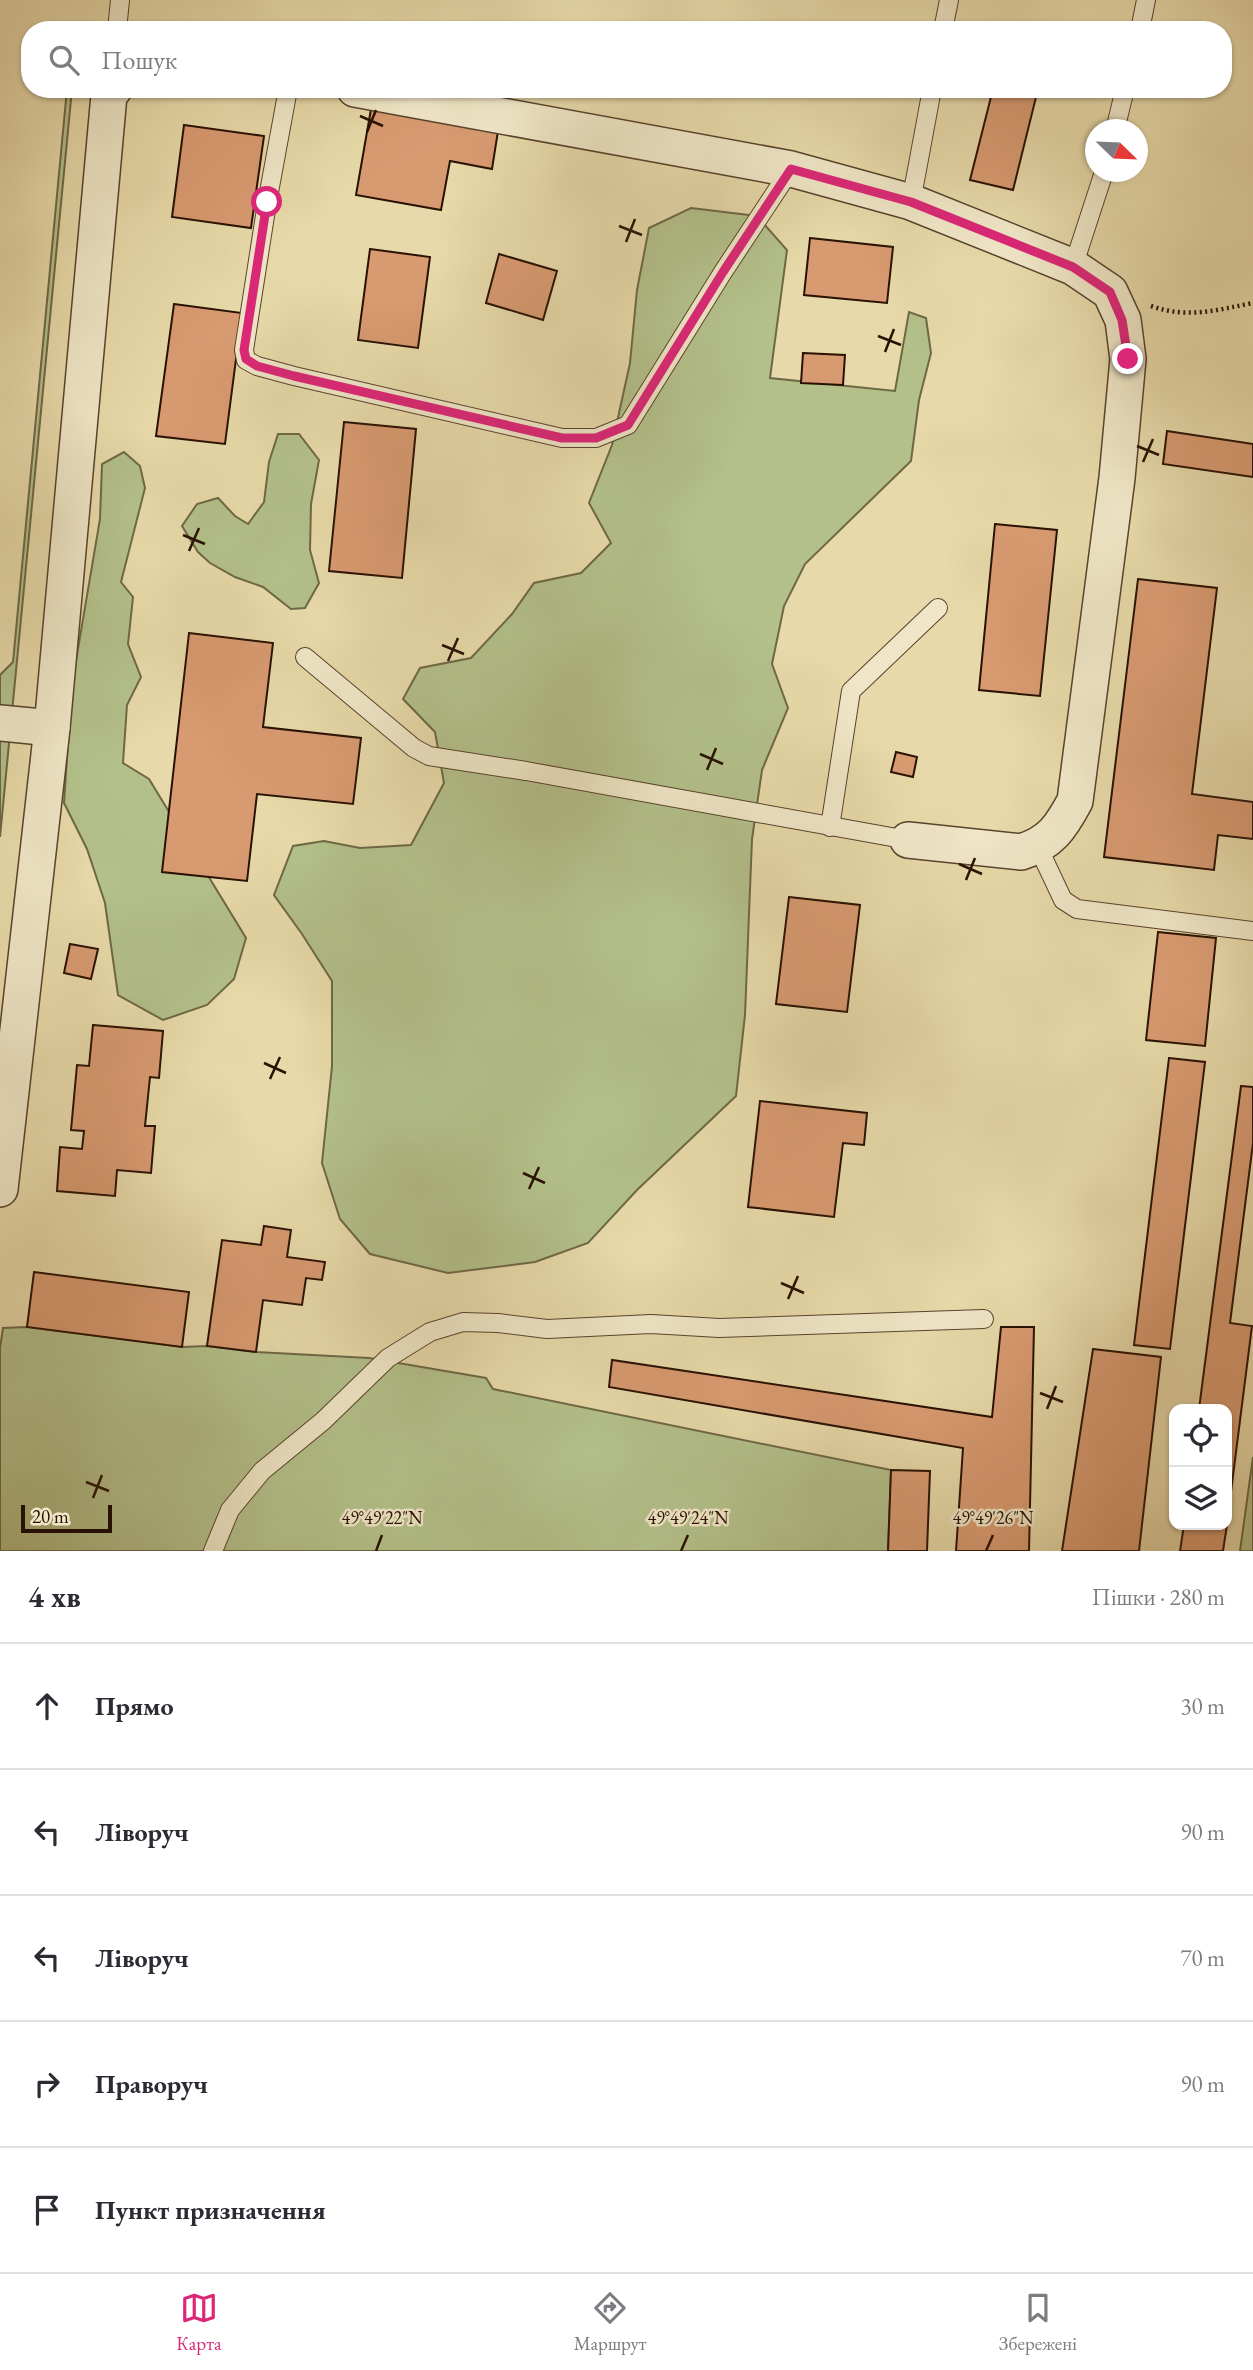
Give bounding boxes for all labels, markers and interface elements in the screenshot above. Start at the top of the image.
search box [21,21,1232,98]
icon: search [45,41,83,79]
text: Пошук [101,43,177,77]
north arrow [1085,119,1148,182]
route start [251,186,282,217]
route end [1112,343,1143,374]
map controls [1169,1404,1232,1530]
button: locate [1169,1404,1232,1467]
button: layers [1169,1467,1232,1530]
scale bar [21,1502,112,1534]
text: 20 m [32,1504,69,1529]
text: 49°49'22"N [342,1506,423,1529]
text: 49°49'24"N [648,1506,729,1529]
text: 49°49'26"N [953,1506,1034,1529]
text: 4 хв [28,1577,81,1616]
text: Пішки · 280 m [1092,1582,1225,1612]
icon: ahead [28,1687,66,1725]
text: Прямо [95,1689,174,1723]
text: 30 m [1180,1691,1225,1721]
icon: left [28,1813,66,1851]
text: Ліворуч [95,1815,189,1849]
text: 90 m [1180,1817,1225,1847]
icon: left [28,1939,66,1977]
text: Ліворуч [95,1941,189,1975]
text: 70 m [1180,1943,1225,1973]
icon: right [28,2065,66,2103]
text: Праворуч [95,2067,208,2101]
text: 90 m [1180,2069,1225,2099]
icon: arrive [28,2191,66,2229]
text: Пункт призначення [95,2193,326,2227]
tab: Карта [176,2289,222,2356]
tab: Маршрут [574,2289,647,2356]
tab: Збережені [999,2289,1077,2356]

